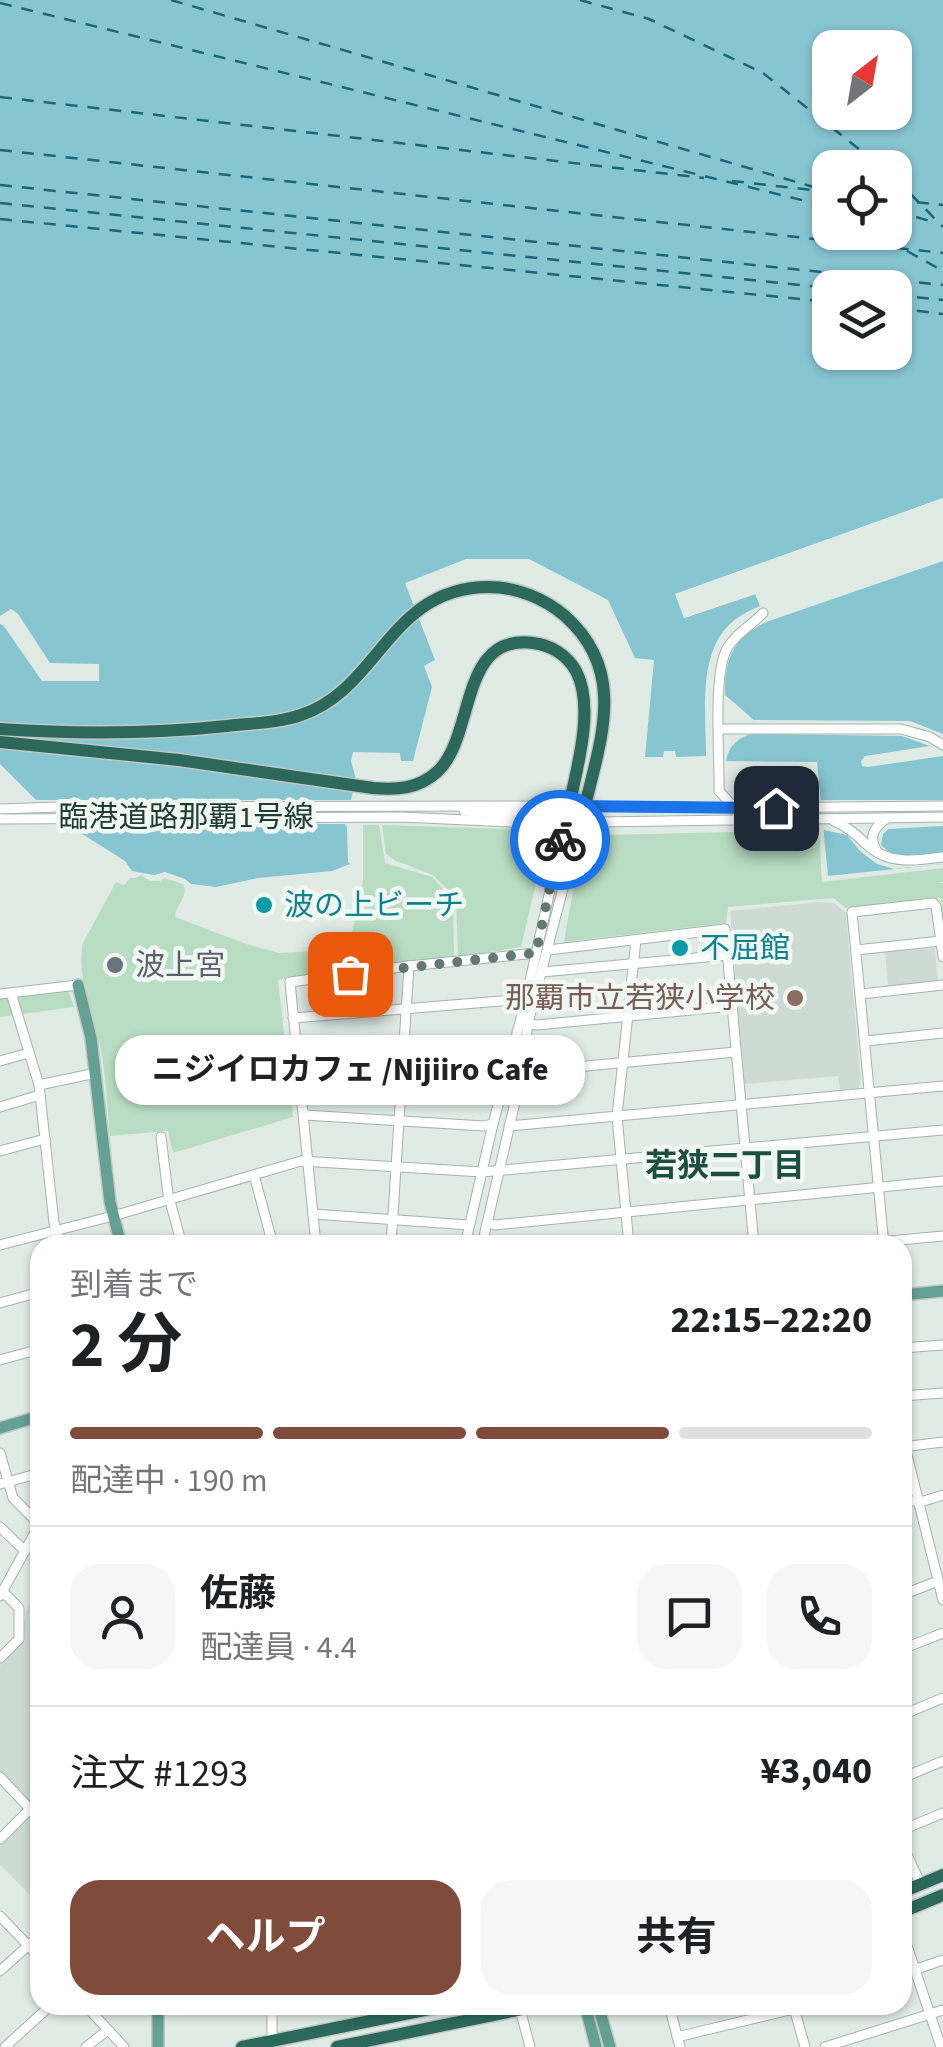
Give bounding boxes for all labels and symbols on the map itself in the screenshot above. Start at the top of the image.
north arrow [812,30,912,130]
pin [734,766,819,851]
courier [510,790,610,890]
street label: 臨港道路那覇1号線 [59,796,313,839]
place label: 波の上ビーチ [284,884,464,927]
marker: 波の上ビーチ [253,894,275,916]
place label: 不屈館 [700,927,790,970]
pin [308,932,393,1017]
marker: 不屈館 [669,937,691,959]
place label: 波上宮 [135,944,225,987]
marker: 波上宮 [104,954,126,976]
place label: 那覇市立若狭小学校 [505,977,775,1020]
marker: 那覇市立若狭小学校 [784,987,806,1009]
callout: ニジイロカフェ /Nijiiro Cafe [115,1034,585,1104]
district label: 若狭二丁目 [645,1143,805,1189]

